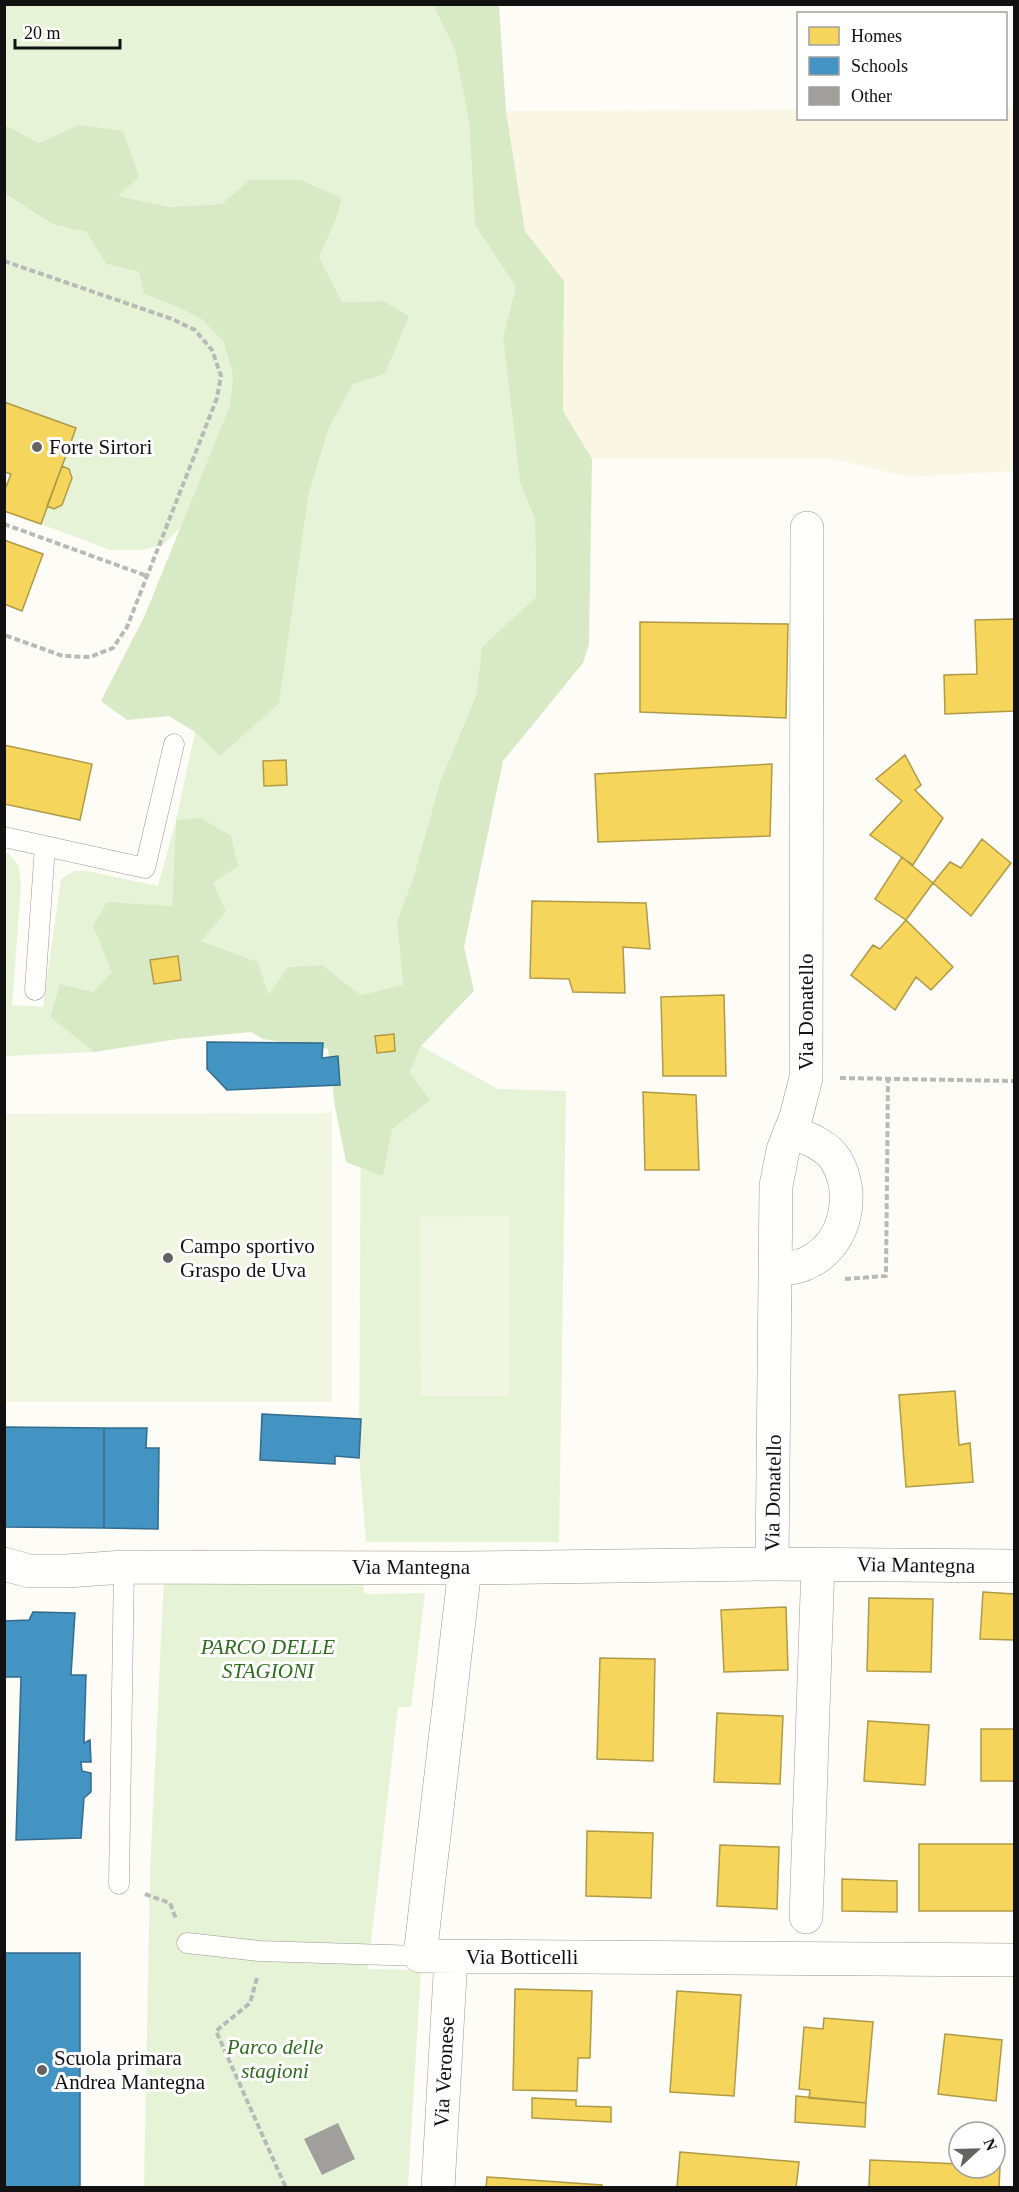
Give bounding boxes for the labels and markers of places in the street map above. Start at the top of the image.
place label: Forte Sirtori [49,435,152,459]
marker: Forte Sirtori [30,440,44,454]
place label: Campo sportivo Graspo de Uva [180,1234,315,1282]
marker: Campo sportivo Graspo de Uva [161,1251,175,1265]
place label: Scuola primara Andrea Mantegna [54,2046,206,2094]
marker: Scuola primara Andrea Mantegna [35,2063,49,2077]

